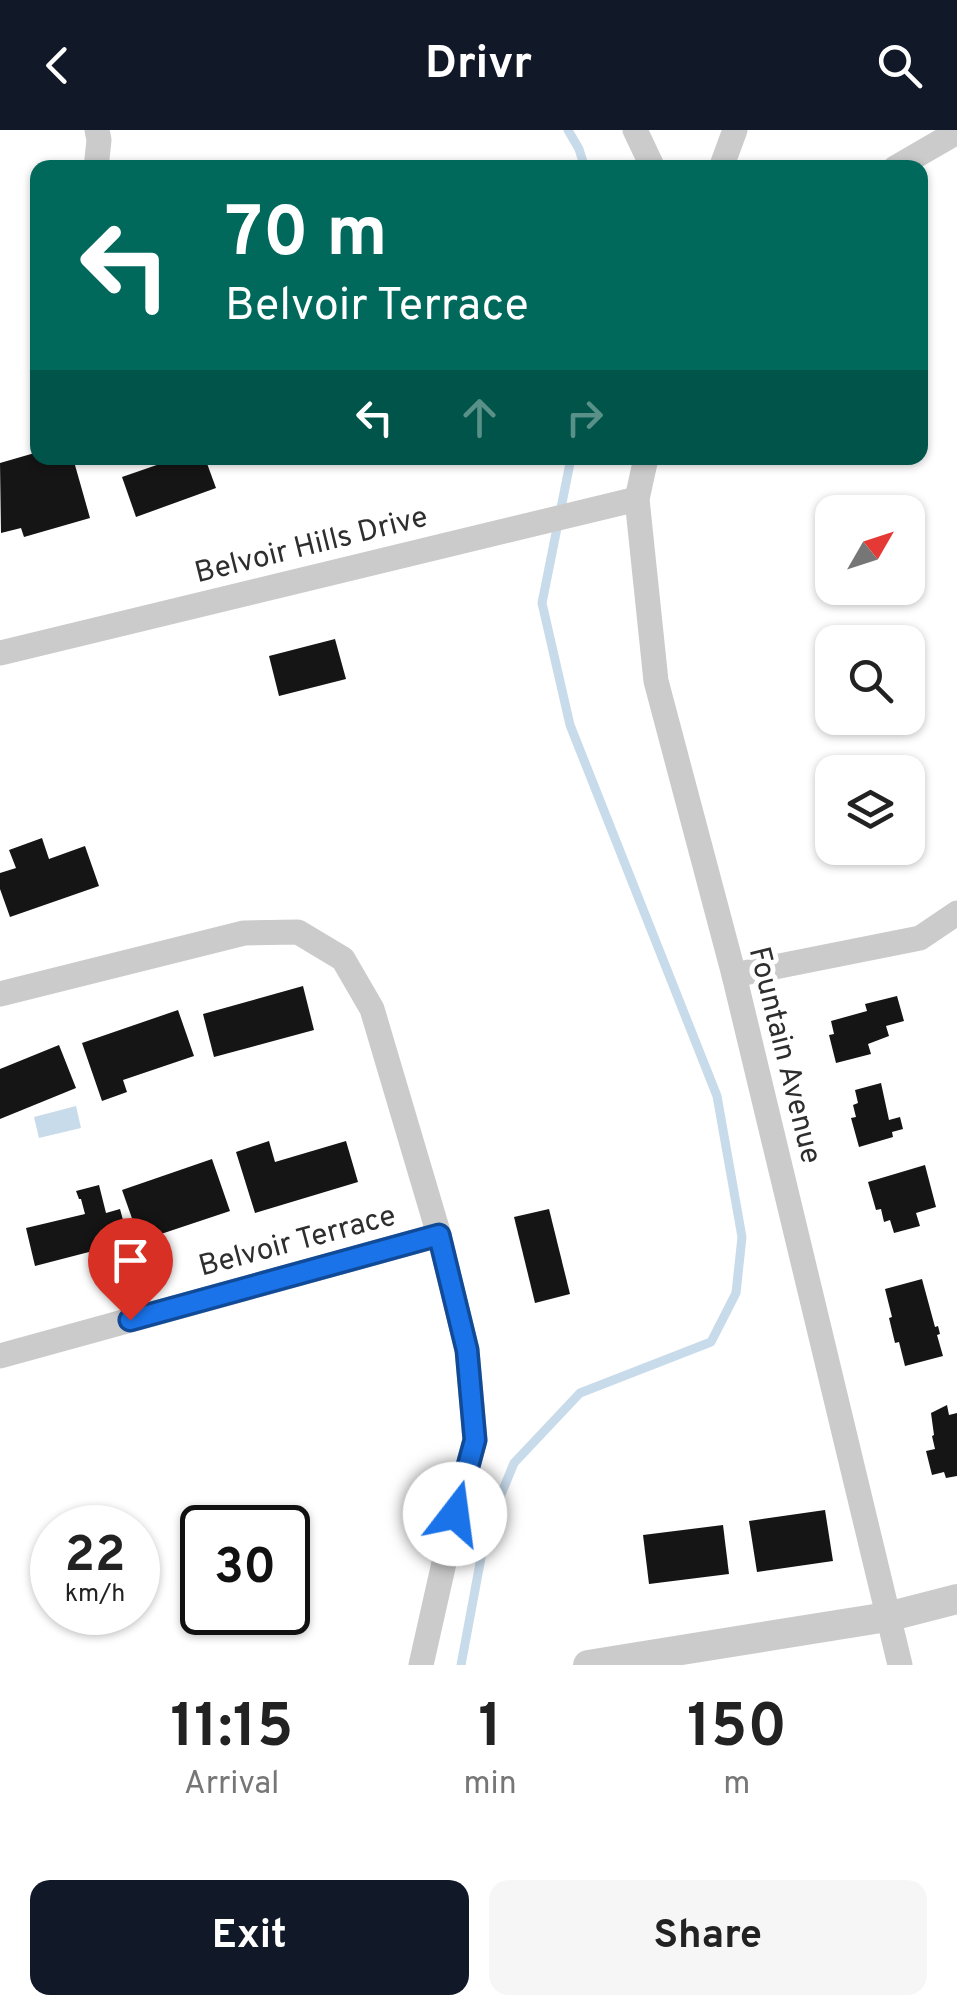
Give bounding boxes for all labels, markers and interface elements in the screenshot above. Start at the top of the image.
text: Drivr [425,37,532,94]
icon: back [30,38,85,93]
icon: search [872,38,927,93]
text: 70 m [225,192,388,281]
icon: left [60,200,190,330]
text: Belvoir Terrace [225,279,529,336]
icon: left [347,390,402,445]
icon: ahead [452,390,507,445]
icon: right [557,390,612,445]
north arrow [815,495,925,605]
map controls [815,495,925,865]
street label: Belvoir Hills Drive [191,500,432,593]
button: search [815,625,925,735]
button: layers [815,755,925,865]
street label: Fountain Avenue [739,943,828,1168]
street label: Belvoir Terrace [195,1198,400,1286]
pin [88,1218,173,1321]
icon: arrive [103,1233,158,1288]
position arrow [403,1462,507,1566]
speed limit sign: 30 [180,1505,310,1635]
text: 22 [64,1526,126,1589]
text: km/h [65,1579,125,1611]
text: 11:15 [170,1692,293,1768]
text: 1 [478,1692,502,1768]
text: 150 [687,1692,787,1768]
text: Arrival [184,1765,279,1805]
text: min [464,1765,517,1805]
text: m [723,1765,750,1805]
button: Exit [30,1880,469,1995]
button: Share [489,1880,927,1995]

